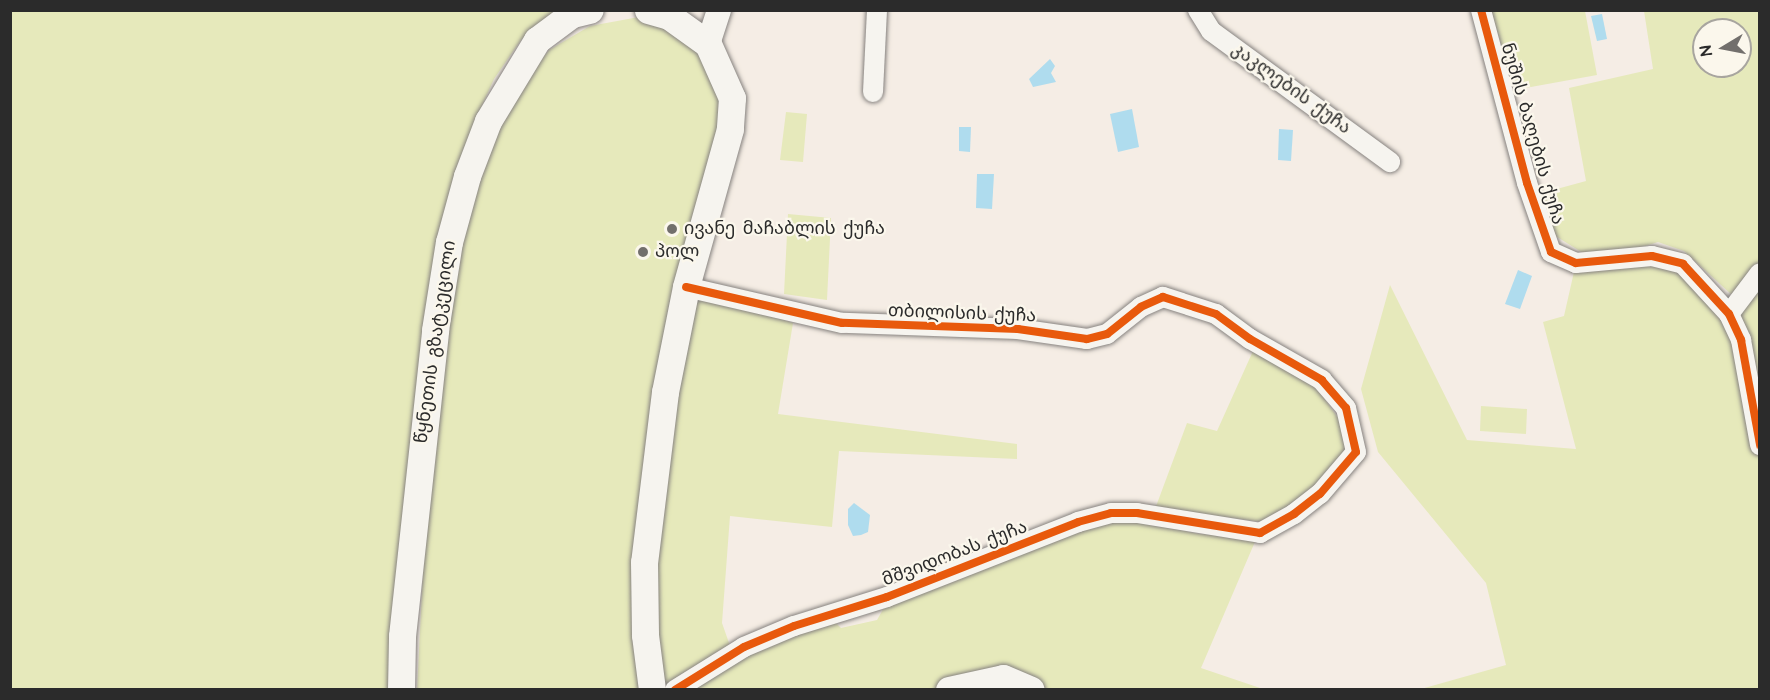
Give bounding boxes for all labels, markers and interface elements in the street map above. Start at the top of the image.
north arrow [1692,18,1752,78]
street label: კაკლების ქუჩა [1227,39,1355,139]
street label: ნუშის ბაღების ქუჩა [1496,41,1568,227]
text: N [1695,44,1718,58]
place label: ივანე მაჩაბლის ქუჩა [684,218,885,240]
marker: ივანე მაჩაბლის ქუჩა [665,222,679,236]
street label: წყნეთის გზატკეცილი [411,239,461,445]
place label: პოლ [655,241,699,263]
marker: პოლ [636,245,650,259]
street label: თბილისის ქუჩა [887,301,1037,327]
street label: მშვიდობას ქუჩა [880,516,1030,592]

